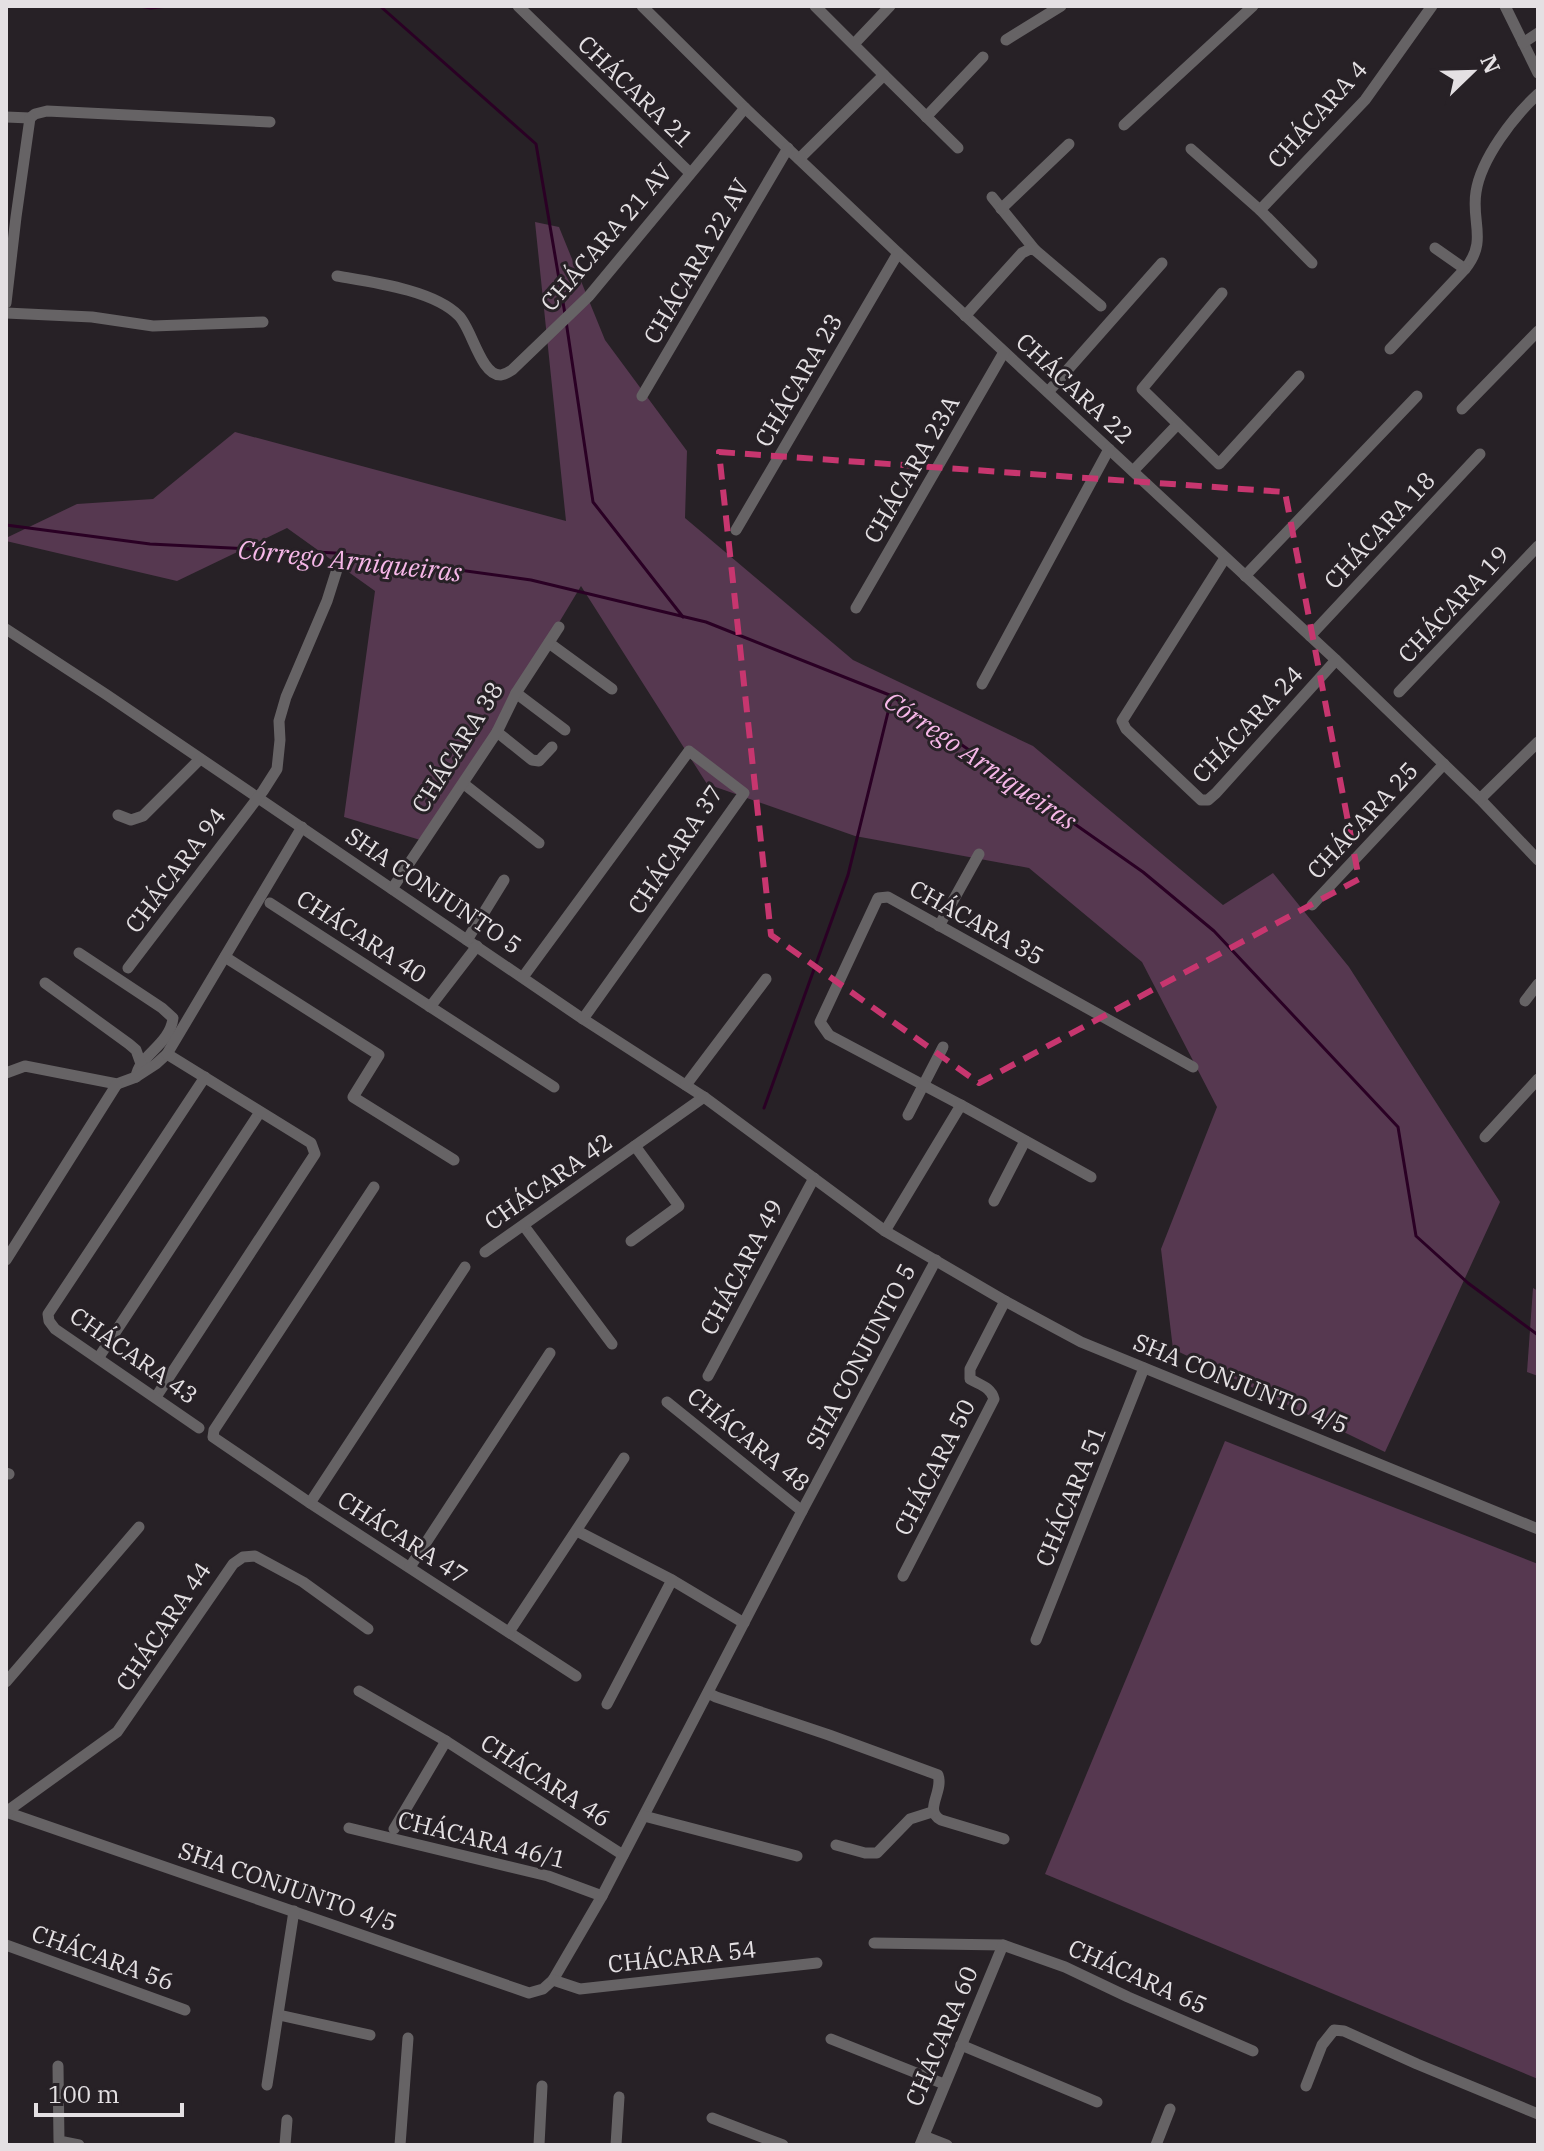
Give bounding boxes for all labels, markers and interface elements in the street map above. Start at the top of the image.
street label: CHÁCARA 21 [571,28,701,154]
north arrow [1432,32,1512,112]
text: N [1474,50,1508,78]
street label: CHÁCARA 4 [1260,53,1374,175]
street label: CHÁCARA 21 AV [533,156,679,318]
street label: CHÁCARA 22 AV [636,172,756,350]
street label: CHÁCARA 23 [747,307,849,453]
street label: CHÁCARA 22 [1010,325,1140,451]
street label: CHÁCARA 23A [856,389,967,549]
street label: CHÁCARA 18 [1316,465,1442,595]
water label: Córrego Arniqueiras [236,531,464,589]
street label: CHÁCARA 19 [1390,539,1516,669]
street label: CHÁCARA 24 [1184,659,1310,789]
street label: CHÁCARA 38 [404,675,510,819]
water label: Córrego Arniqueiras [878,683,1084,837]
street label: CHÁCARA 25 [1299,755,1425,885]
street label: CHÁCARA 37 [620,778,730,920]
street label: CHÁCARA 94 [117,801,233,939]
street label: SHA CONJUNTO 5 [340,819,528,961]
street label: CHÁCARA 35 [904,872,1050,972]
street label: CHÁCARA 40 [291,882,433,990]
street label: CHÁCARA 42 [478,1125,618,1237]
street label: CHÁCARA 49 [692,1194,790,1340]
street label: SHA CONJUNTO 5 [798,1258,922,1454]
street label: CHÁCARA 43 [64,1299,204,1411]
street label: SHA CONJUNTO 4/5 [1129,1325,1353,1441]
street label: CHÁCARA 48 [681,1380,817,1498]
street label: CHÁCARA 50 [886,1393,982,1541]
street label: CHÁCARA 51 [1027,1421,1113,1571]
street label: CHÁCARA 47 [332,1483,474,1591]
street label: CHÁCARA 44 [108,1555,218,1697]
street label: CHÁCARA 46 [475,1726,617,1834]
street label: CHÁCARA 46/1 [394,1803,570,1875]
street label: SHA CONJUNTO 4/5 [175,1834,401,1938]
street label: CHÁCARA 56 [27,1916,179,1998]
street label: CHÁCARA 65 [1063,1931,1213,2021]
street label: CHÁCARA 54 [606,1932,758,1980]
street label: CHÁCARA 60 [897,1961,985,2111]
scale bar [36,2067,182,2117]
text: 100 m [48,2078,120,2110]

